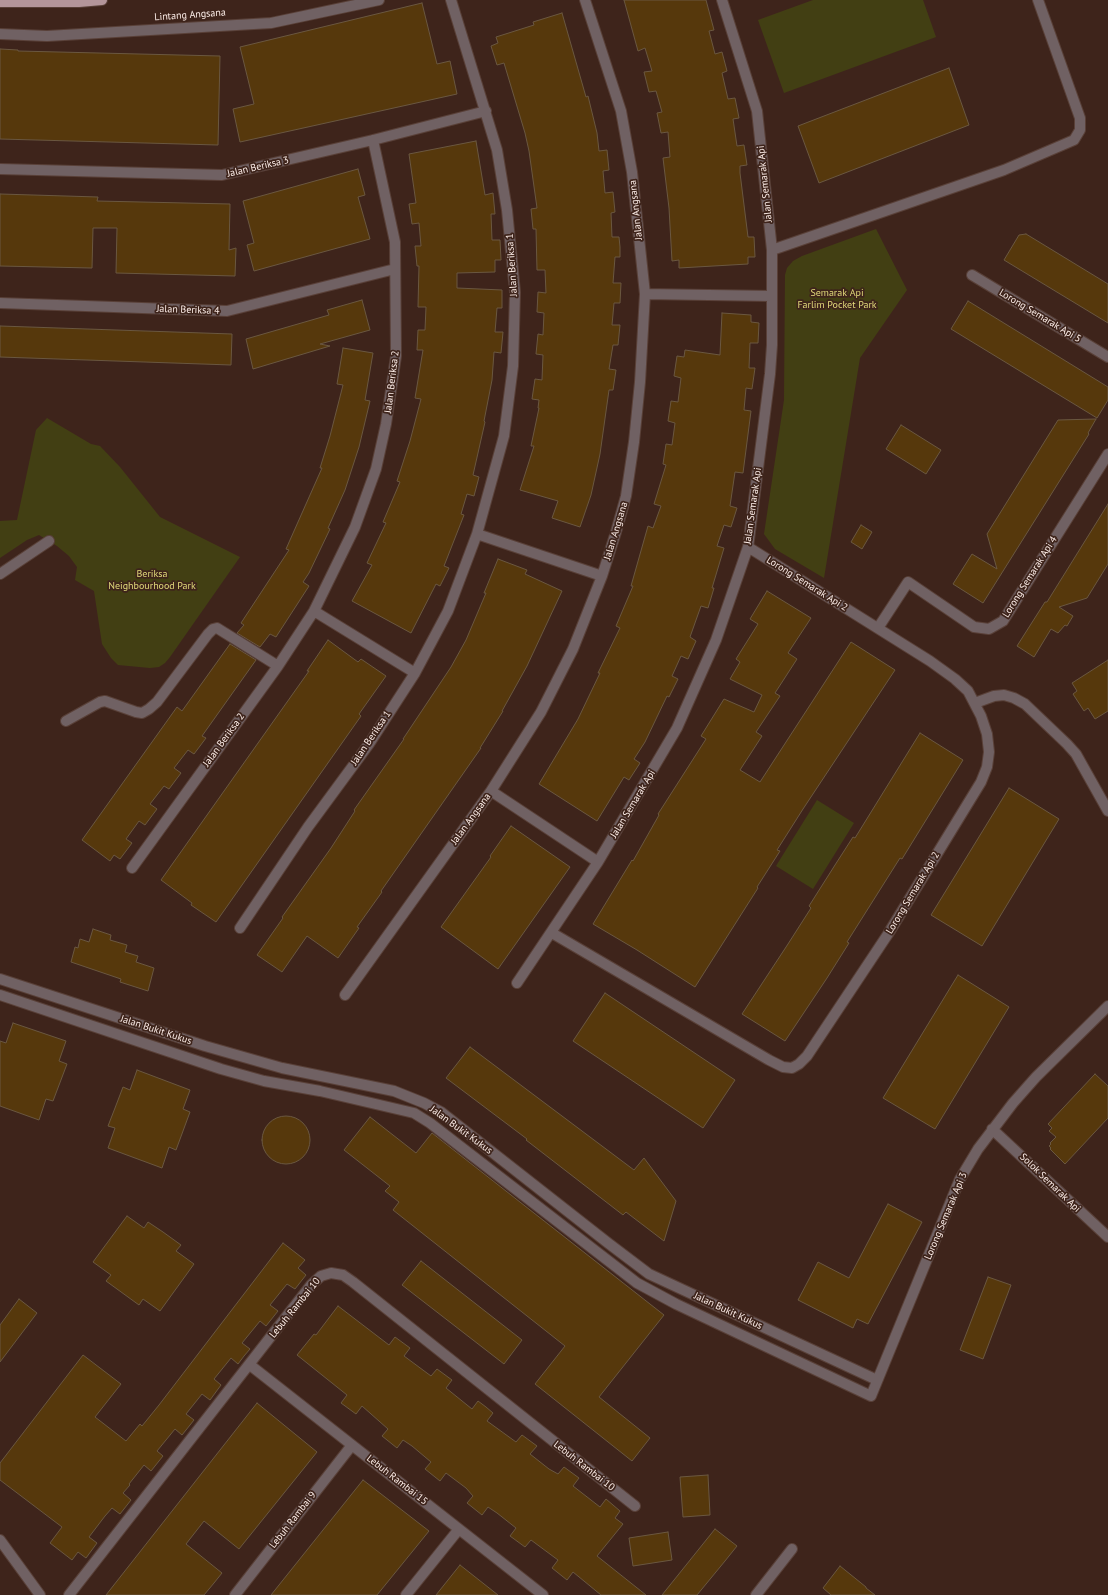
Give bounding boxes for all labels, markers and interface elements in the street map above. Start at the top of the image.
street label: Lintang Angsana [154,7,226,23]
street label: Jalan Semarak Api [755,145,775,223]
street label: Jalan Beriksa 3 [226,154,290,180]
street label: Jalan Angsana [627,179,645,241]
street label: Jalan Beriksa 1 [504,233,520,297]
park label: Semarak Api Farlim Pocket Park [797,287,877,310]
street label: Lorong Semarak Api 5 [997,287,1083,345]
street label: Jalan Beriksa 4 [156,303,220,317]
street label: Jalan Beriksa 2 [382,350,402,414]
street label: Jalan Semarak Api [742,467,764,545]
street label: Jalan Angsana [601,500,631,562]
street label: Lorong Semarak Api 4 [1000,534,1060,620]
street label: Lorong Semarak Api 2 [764,554,850,614]
park label: Beriksa Neighbourhood Park [108,568,196,592]
street label: Jalan Beriksa 1 [348,709,394,767]
street label: Jalan Beriksa 2 [201,711,247,769]
street label: Jalan Semarak Api [608,768,658,840]
street label: Jalan Angsana [448,791,494,847]
street label: Lorong Semarak Api 2 [884,850,942,936]
street label: Jalan Bukit Kukus [119,1013,193,1047]
street label: Jalan Bukit Kukus [427,1103,495,1157]
street label: Solok Semarak Api [1017,1151,1083,1215]
street label: Lorong Semarak Api 3 [922,1171,970,1261]
street label: Lebuh Rambai 10 [267,1275,323,1341]
street label: Jalan Bukit Kukus [692,1290,764,1332]
street label: Lebuh Rambai 10 [551,1438,617,1494]
street label: Lebuh Rambai 15 [364,1452,430,1508]
street label: Lebuh Rambai 9 [267,1489,319,1551]

